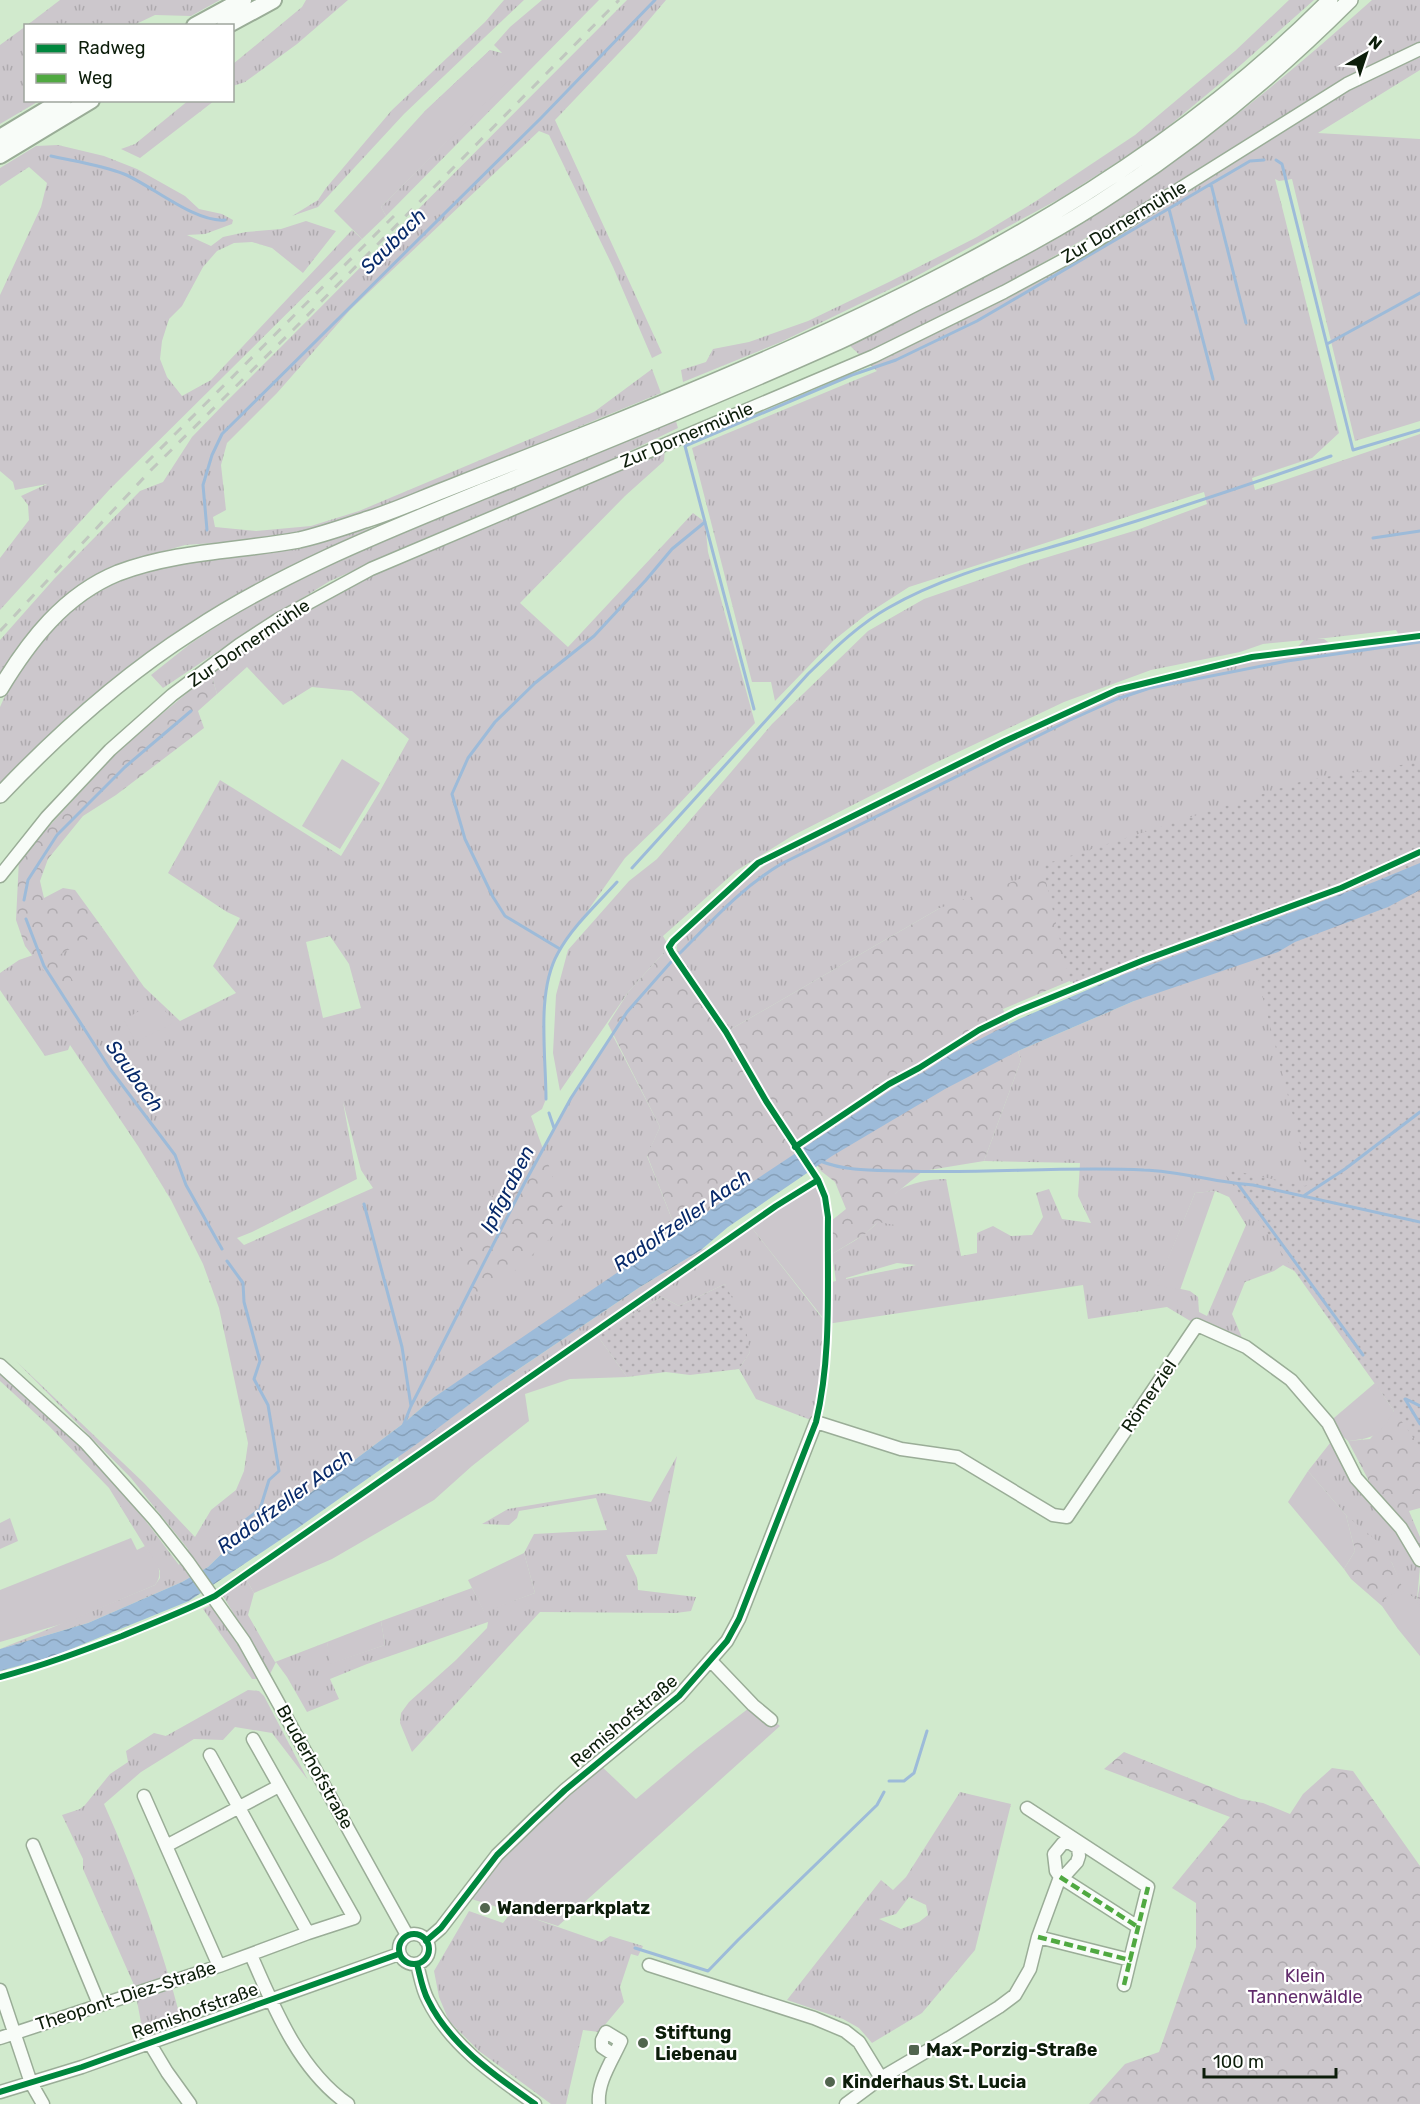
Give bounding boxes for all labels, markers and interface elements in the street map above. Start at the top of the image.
legend [24,24,234,102]
north arrow [1336,24,1396,84]
text: N [1365,32,1386,54]
text: Radweg [78,37,145,59]
text: Weg [78,67,113,89]
street label: Zur Dornermühle [1058,176,1190,268]
water label: Saubach [355,203,431,279]
street label: Zur Dornermühle [617,397,757,473]
street label: Zur Dornermühle [184,594,314,692]
water label: Saubach [101,1035,169,1117]
water label: Ipfigraben [475,1141,539,1237]
water label: Radolfzeller Aach [608,1163,756,1277]
street label: Römerziel [1117,1355,1181,1437]
water label: Radolfzeller Aach [212,1443,358,1559]
street label: Remishofstraße [566,1670,682,1772]
street label: Bruderhofstraße [272,1701,358,1833]
place label: Wanderparkplatz [497,1897,650,1919]
marker: Wanderparkplatz [478,1901,492,1915]
street label: Theopont-Diez-Straße [33,1956,219,2036]
park label: Klein Tannenwäldle [1247,1965,1363,2008]
street label: Remishofstraße [129,1978,261,2044]
place label: Stiftung Liebenau [655,2022,737,2065]
marker: Stiftung Liebenau [636,2036,650,2050]
place label: Max-Porzig-Straße [926,2039,1098,2061]
scale bar [1204,2041,1336,2079]
marker: Max-Porzig-Straße [907,2043,921,2057]
text: 100 m [1213,2051,1264,2073]
place label: Kinderhaus St. Lucia [842,2071,1026,2093]
marker: Kinderhaus St. Lucia [823,2075,837,2089]

